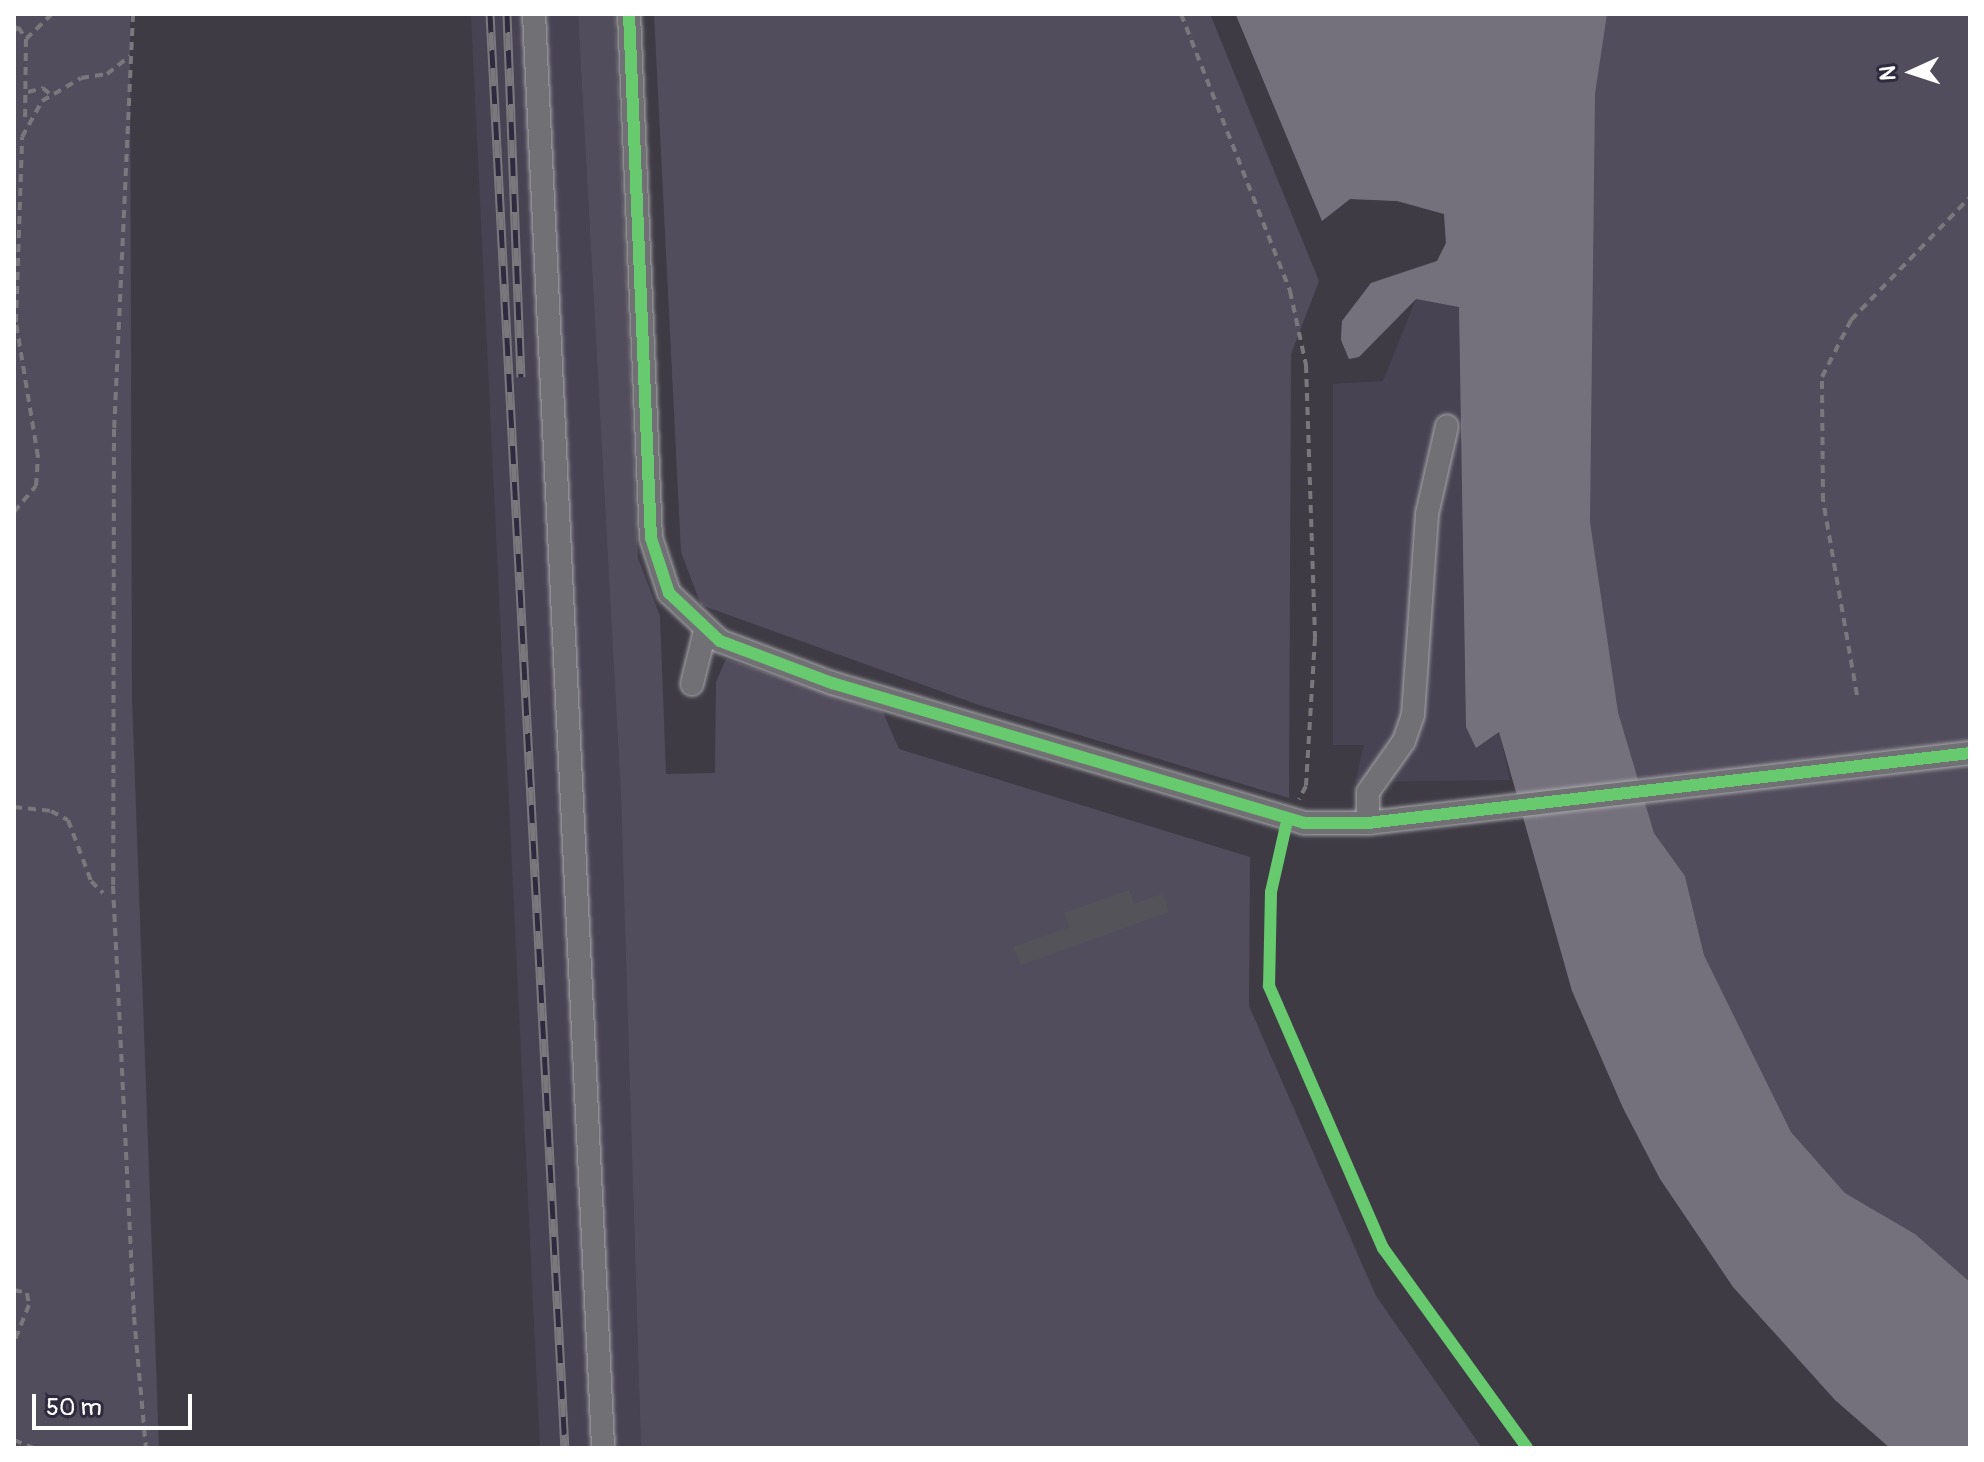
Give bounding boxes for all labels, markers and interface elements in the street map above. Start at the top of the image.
north arrow [1872,32,1952,112]
text: N [1874,65,1902,81]
scale bar [36,1378,196,1428]
text: 50 m [46,1393,102,1422]

